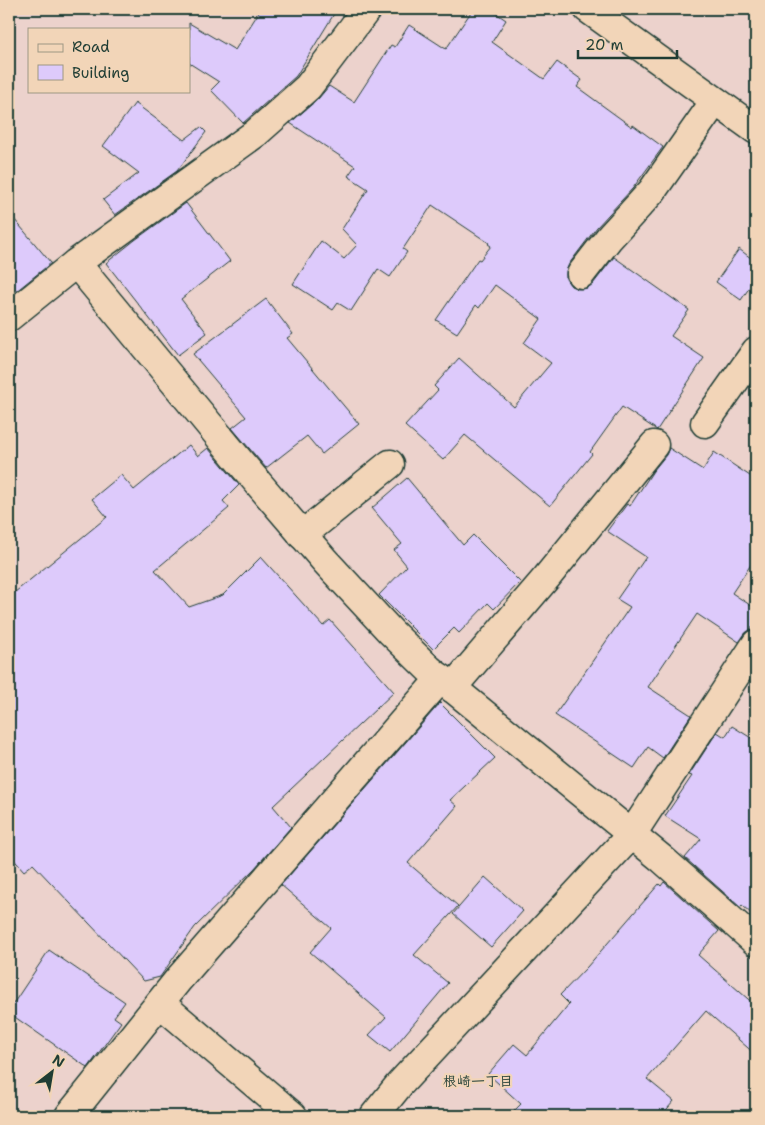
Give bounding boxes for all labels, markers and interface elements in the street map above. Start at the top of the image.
legend [28,28,190,92]
scale bar [578,28,676,60]
text: 20 m [585,35,624,55]
text: Road [72,37,110,57]
text: Building [72,63,129,83]
north arrow [28,1048,78,1098]
text: N [49,1050,68,1071]
district label: 根崎一丁目 [443,1072,513,1090]

